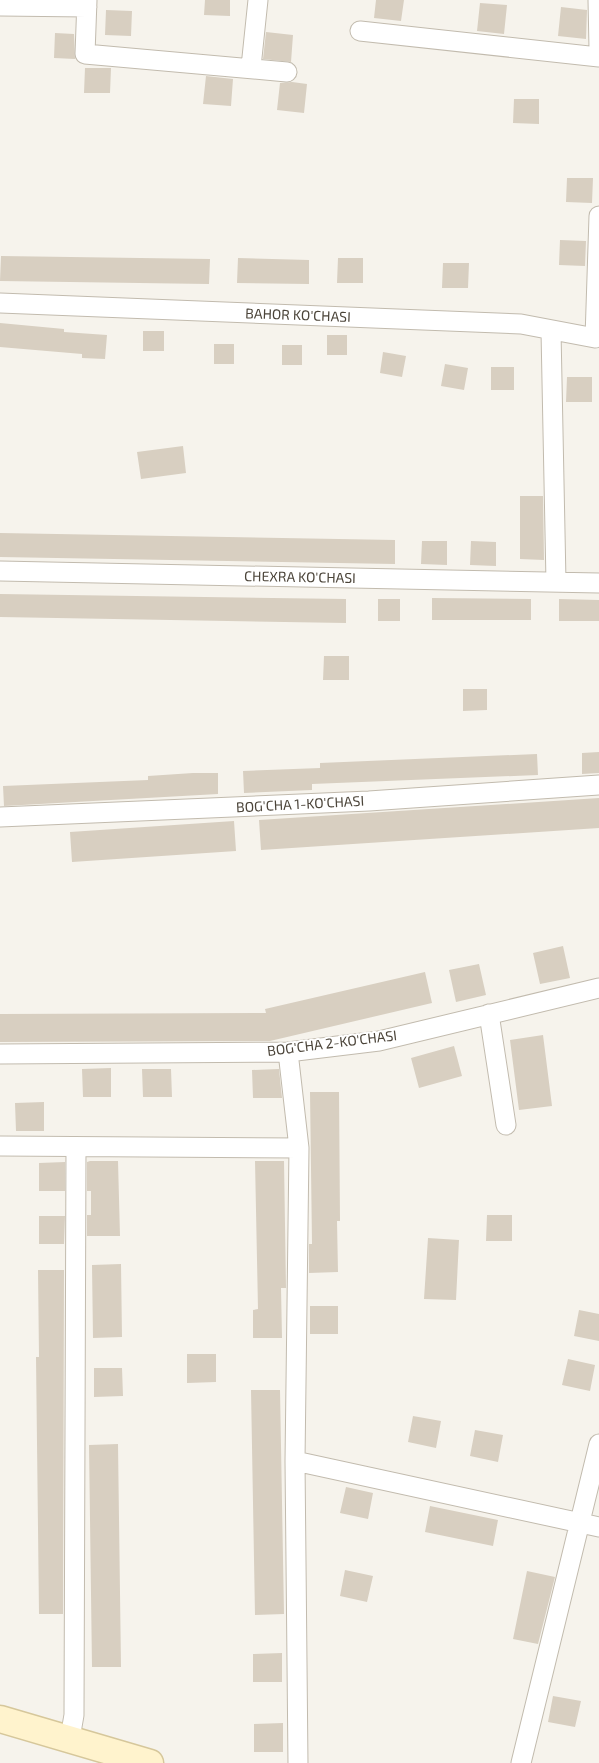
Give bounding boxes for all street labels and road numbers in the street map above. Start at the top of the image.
street label: BAHOR KO'CHASI [245,304,351,325]
street label: CHEXRA KO'CHASI [244,567,356,586]
street label: BOG'CHA 1-KO'CHASI [235,792,364,815]
street label: BOG'CHA 2-KO'CHASI [266,1026,398,1059]

